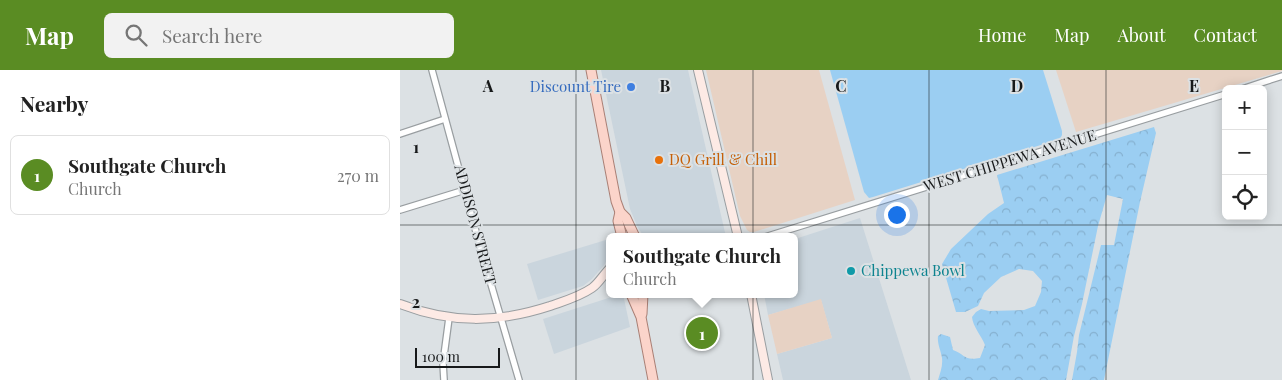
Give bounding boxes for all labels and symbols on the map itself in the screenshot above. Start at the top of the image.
text: A [482,75,494,96]
text: B [660,75,671,96]
text: C [835,75,847,96]
text: D [1011,75,1023,96]
text: E [1189,75,1199,96]
place label: Discount Tire [530,76,621,96]
marker: Discount Tire [625,81,637,93]
street label: WEST CHIPPEWA AVENUE [920,124,1099,196]
text: 1 [413,136,419,157]
place label: DQ Grill & Chill [669,149,777,169]
marker: DQ Grill & Chill [653,154,665,166]
street label: ADDISON STREET [450,161,502,287]
your location [884,202,910,228]
place label: Chippewa Bowl [861,260,965,280]
marker: Chippewa Bowl [845,265,857,277]
text: 2 [412,291,420,312]
pin: 1 [686,314,718,352]
scale bar [415,345,500,368]

